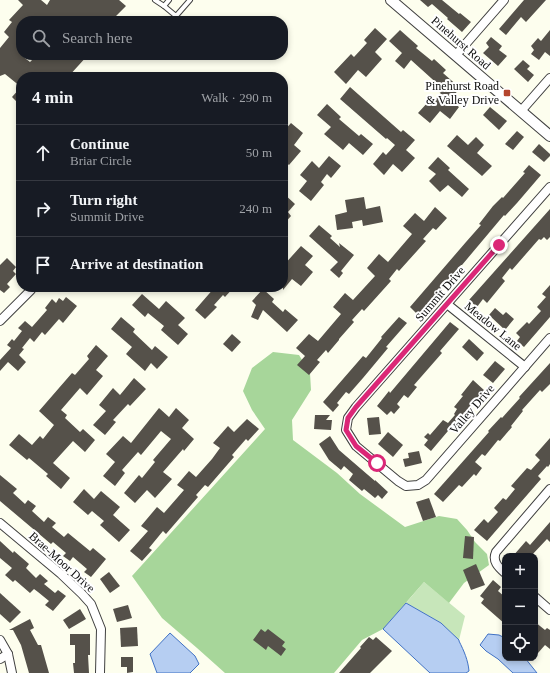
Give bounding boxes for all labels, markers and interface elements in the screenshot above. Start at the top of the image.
street label: Pinehurst Road [429,14,493,72]
search box [16,16,288,60]
icon: search [30,27,52,49]
text: Search here [62,30,132,46]
place label: Pinehurst Road & Valley Drive [425,79,499,107]
text: 4 min [32,88,73,107]
marker: Pinehurst Road & Valley Drive [502,88,512,98]
text: Walk · 290 m [201,90,272,105]
text: Continue [70,136,129,152]
icon: ahead [32,142,54,164]
text: 50 m [246,145,272,160]
text: Briar Circle [70,153,132,168]
text: Turn right [70,192,137,208]
icon: right [32,198,54,220]
text: 240 m [239,201,272,216]
text: Summit Drive [70,209,144,224]
route end [490,236,508,254]
icon: arrive [32,254,54,276]
text: Arrive at destination [70,256,203,272]
street label: Summit Drive [412,264,468,324]
street label: Meadow Lane [462,299,524,353]
street label: Valley Drive [447,381,497,437]
route start [368,454,386,472]
street label: Brae-Moor Drive [26,529,98,595]
map controls [502,553,538,661]
button: + [502,553,538,589]
button: − [502,589,538,625]
button: locate [502,625,538,661]

